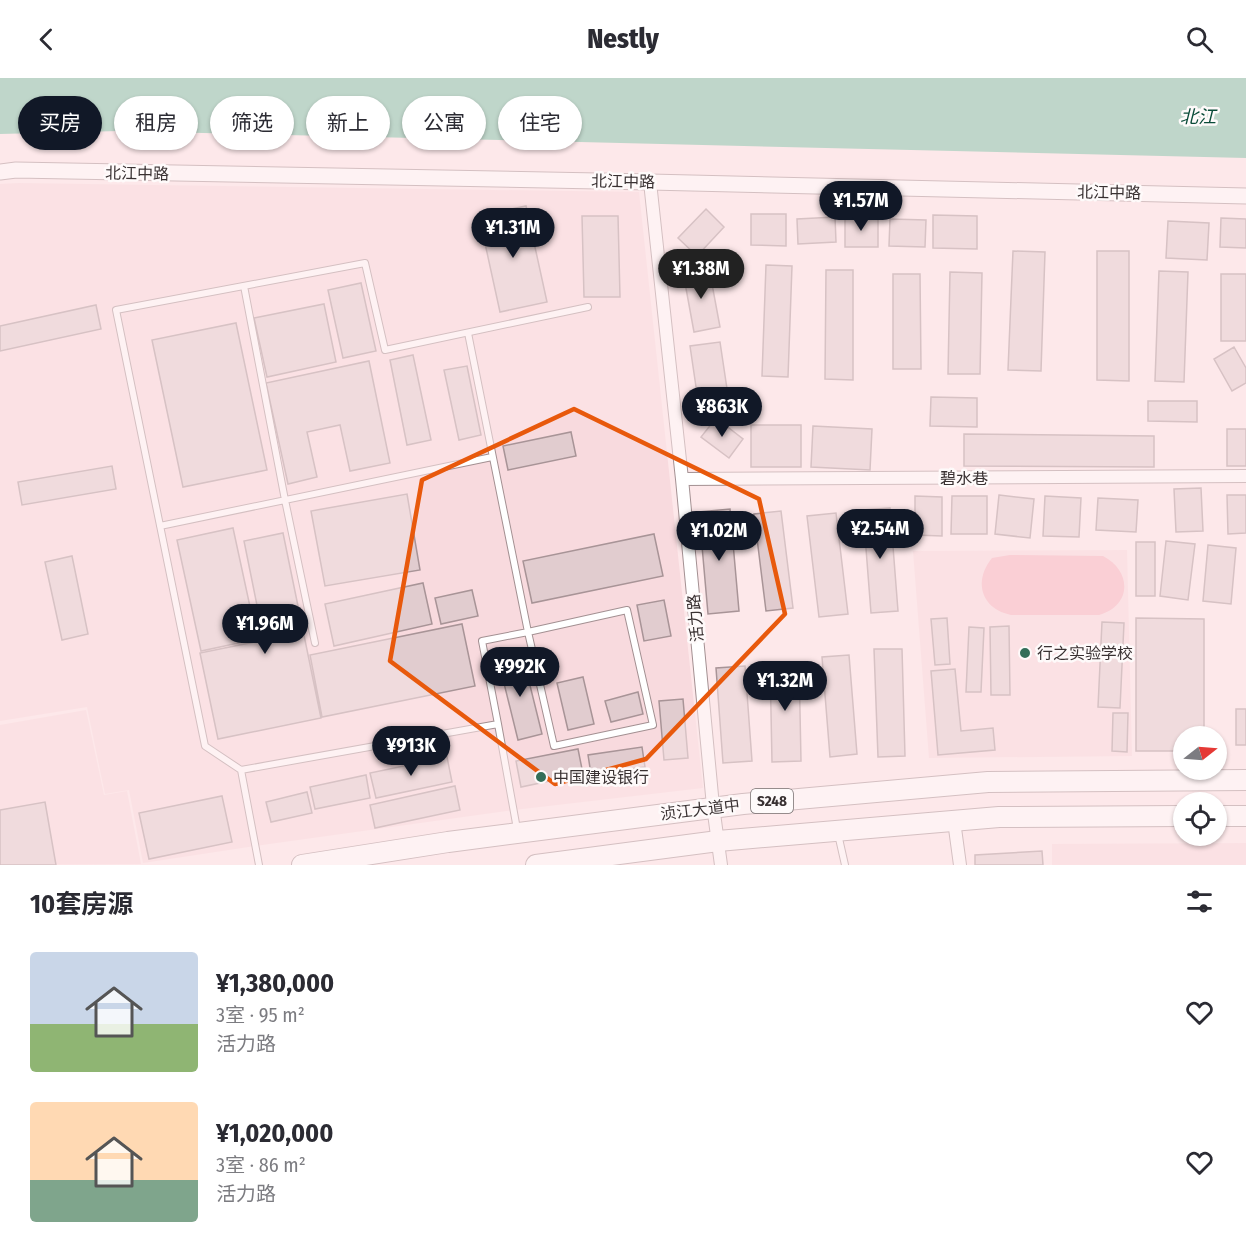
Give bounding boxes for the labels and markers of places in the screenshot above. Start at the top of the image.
pin: ¥1.57M [812,181,910,232]
pin: ¥1.31M [464,208,562,259]
pin: ¥1.38M [652,249,750,300]
pin: ¥863K [680,387,764,438]
pin: ¥2.54M [831,509,929,560]
pin: ¥1.02M [670,511,768,562]
pin: ¥1.96M [216,604,314,655]
place label: 行之实验学校 [1037,644,1133,663]
marker: 行之实验学校 [1018,646,1032,660]
pin: ¥992K [478,647,562,698]
pin: ¥1.32M [736,661,834,712]
pin: ¥913K [369,726,453,777]
place label: 中国建设银行 [553,768,649,787]
marker: 中国建设银行 [534,770,548,784]

